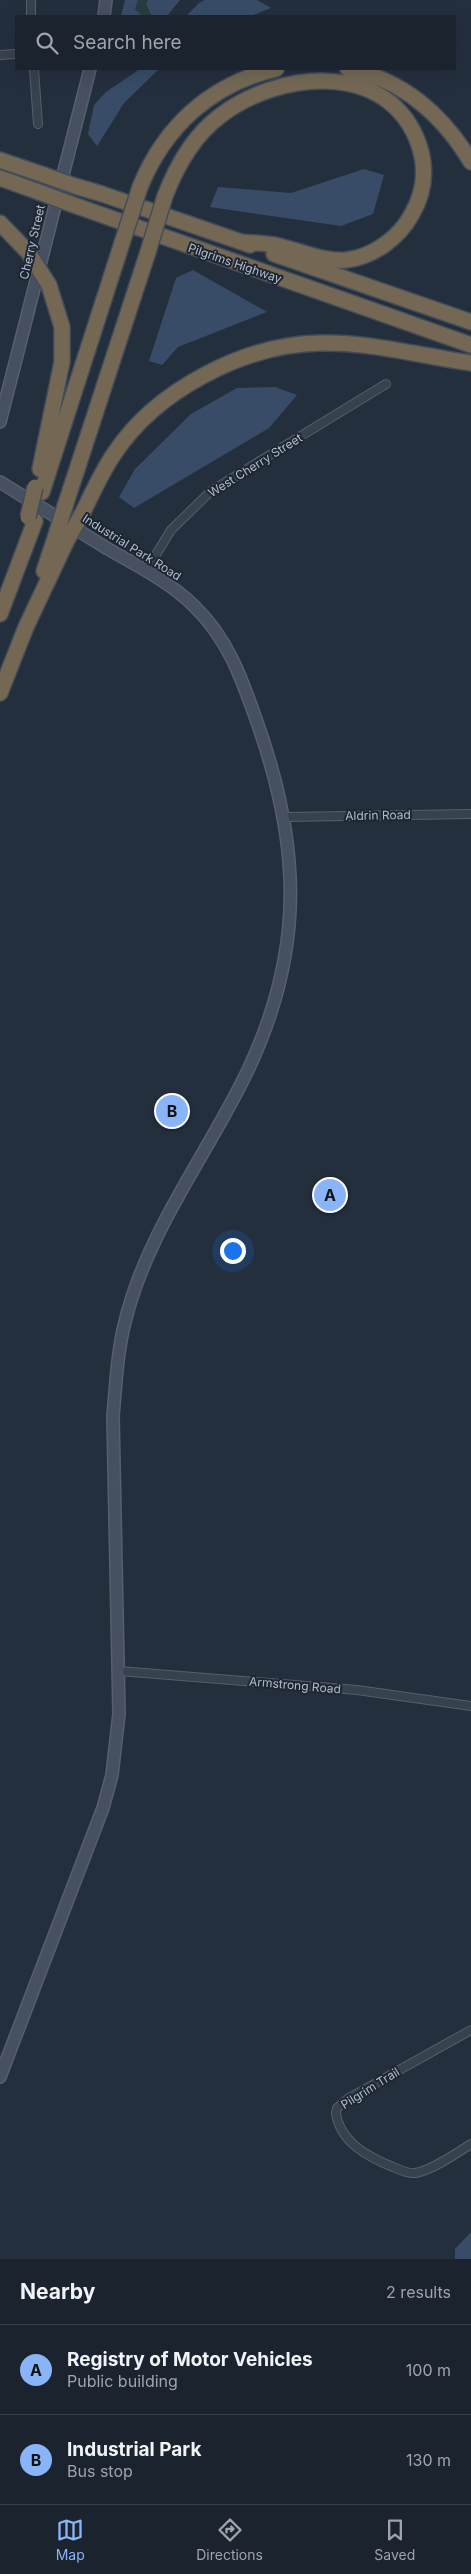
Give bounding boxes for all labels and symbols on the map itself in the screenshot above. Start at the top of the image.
street label: Cherry Street [16,203,48,281]
street label: Pilgrims Highway [186,240,284,286]
street label: West Cherry Street [205,430,305,500]
street label: Industrial Park Road [80,511,184,583]
street label: Aldrin Road [345,807,411,823]
pin: B [156,1092,188,1130]
pin: A [314,1176,346,1214]
your location [220,1238,246,1264]
street label: Armstrong Road [248,1674,342,1696]
street label: Pilgrim Trail [338,2064,402,2112]

